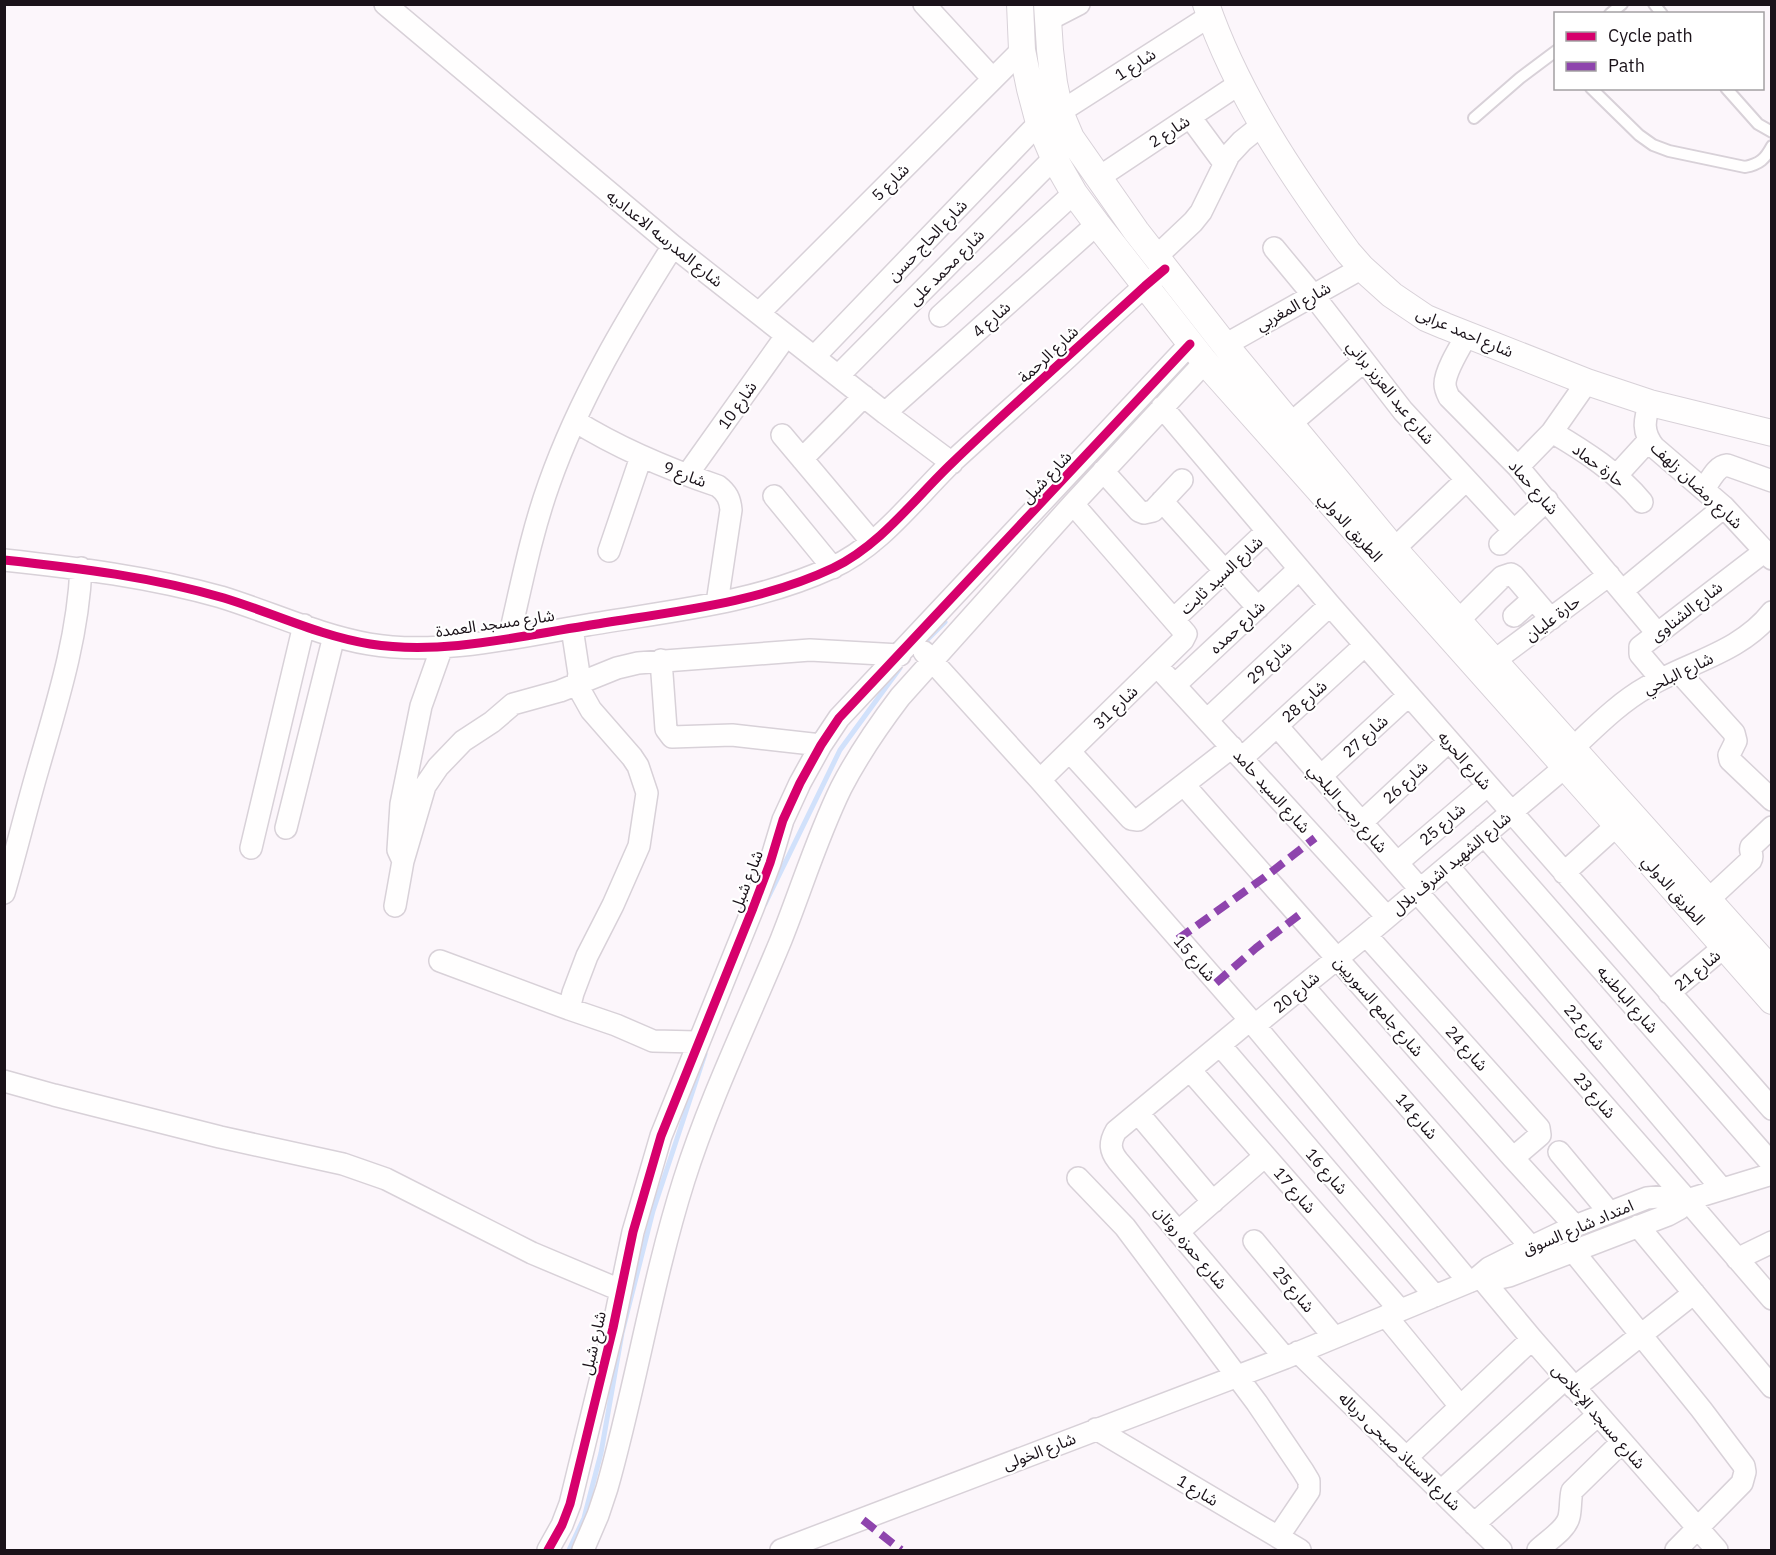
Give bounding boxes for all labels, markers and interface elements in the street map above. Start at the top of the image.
legend [1554,12,1764,90]
text: Cycle path [1608,24,1693,47]
street label: شارع 1 [1111,43,1161,87]
text: Path [1608,54,1645,77]
street label: شارع 2 [1145,110,1195,154]
street label: شارع 5 [867,159,915,207]
street label: شارع المدرسه الاعداديه [601,185,727,293]
street label: شارع الحاج حسن [883,195,973,287]
street label: شارع محمد على [904,225,990,311]
street label: شارع المغربي [1252,277,1335,337]
street label: شارع 4 [968,297,1016,344]
street label: شارع احمد عرابى [1412,303,1517,364]
street label: شارع الرحمة [1014,321,1084,389]
street label: شارع عبد العزيز براني [1341,336,1439,450]
street label: شارع 10 [713,377,763,435]
street label: شارع رمضان زلهف [1645,437,1747,535]
street label: حارة حماد [1569,439,1629,491]
street label: شارع شبل [1017,447,1078,510]
street label: شارع حماد [1503,456,1563,520]
street label: شارع 9 [660,457,709,494]
street label: الطريق الدولي [1313,488,1387,568]
street label: شارع السيد ثابت [1175,532,1269,621]
street label: شارع الشناوى [1646,577,1728,648]
street label: حارة عليان [1520,591,1584,645]
street label: شارع حمده [1205,596,1271,660]
street label: شارع مسجد العمدة [434,605,556,644]
street label: شارع 29 [1242,636,1298,690]
street label: شارع البلحي [1640,648,1717,701]
street label: شارع 28 [1277,675,1333,729]
street label: شارع 31 [1089,681,1144,735]
street label: شارع 27 [1338,710,1394,764]
street label: شارع الحريه [1432,726,1496,796]
street label: شارع السيد حامد [1227,745,1315,839]
street label: شارع 26 [1378,756,1434,810]
street label: شارع رجب البلحي [1302,760,1392,858]
street label: شارع 25 [1415,799,1471,852]
street label: شارع الشهيد اشرف بلال [1387,807,1517,921]
street label: شارع شبل [725,847,770,916]
street label: الطريق الدولي [1636,851,1710,931]
street label: شارع 15 [1167,931,1220,987]
street label: شارع 21 [1670,945,1726,997]
street label: شارع جامع السوريين [1328,952,1428,1062]
street label: شارع الباطنيه [1591,961,1663,1039]
street label: شارع 20 [1269,967,1325,1019]
street label: شارع 22 [1558,1000,1610,1056]
street label: شارع 24 [1439,1021,1493,1077]
street label: شارع 23 [1567,1068,1620,1124]
street label: شارع 14 [1389,1089,1442,1145]
street label: شارع 16 [1299,1144,1352,1200]
street label: شارع 17 [1267,1163,1320,1219]
street label: امتداد شارع السوق [1520,1195,1638,1262]
street label: شارع حمزه روتان [1148,1201,1232,1295]
street label: شارع 25 [1267,1262,1319,1318]
street label: شارع شبل [576,1309,613,1377]
street label: شارع مسجد الإخلاص [1546,1359,1650,1475]
street label: شارع الاستاذ صبحى درباله [1333,1387,1465,1517]
street label: شارع الخولى [1000,1428,1079,1477]
street label: شارع 1 [1172,1470,1222,1513]

